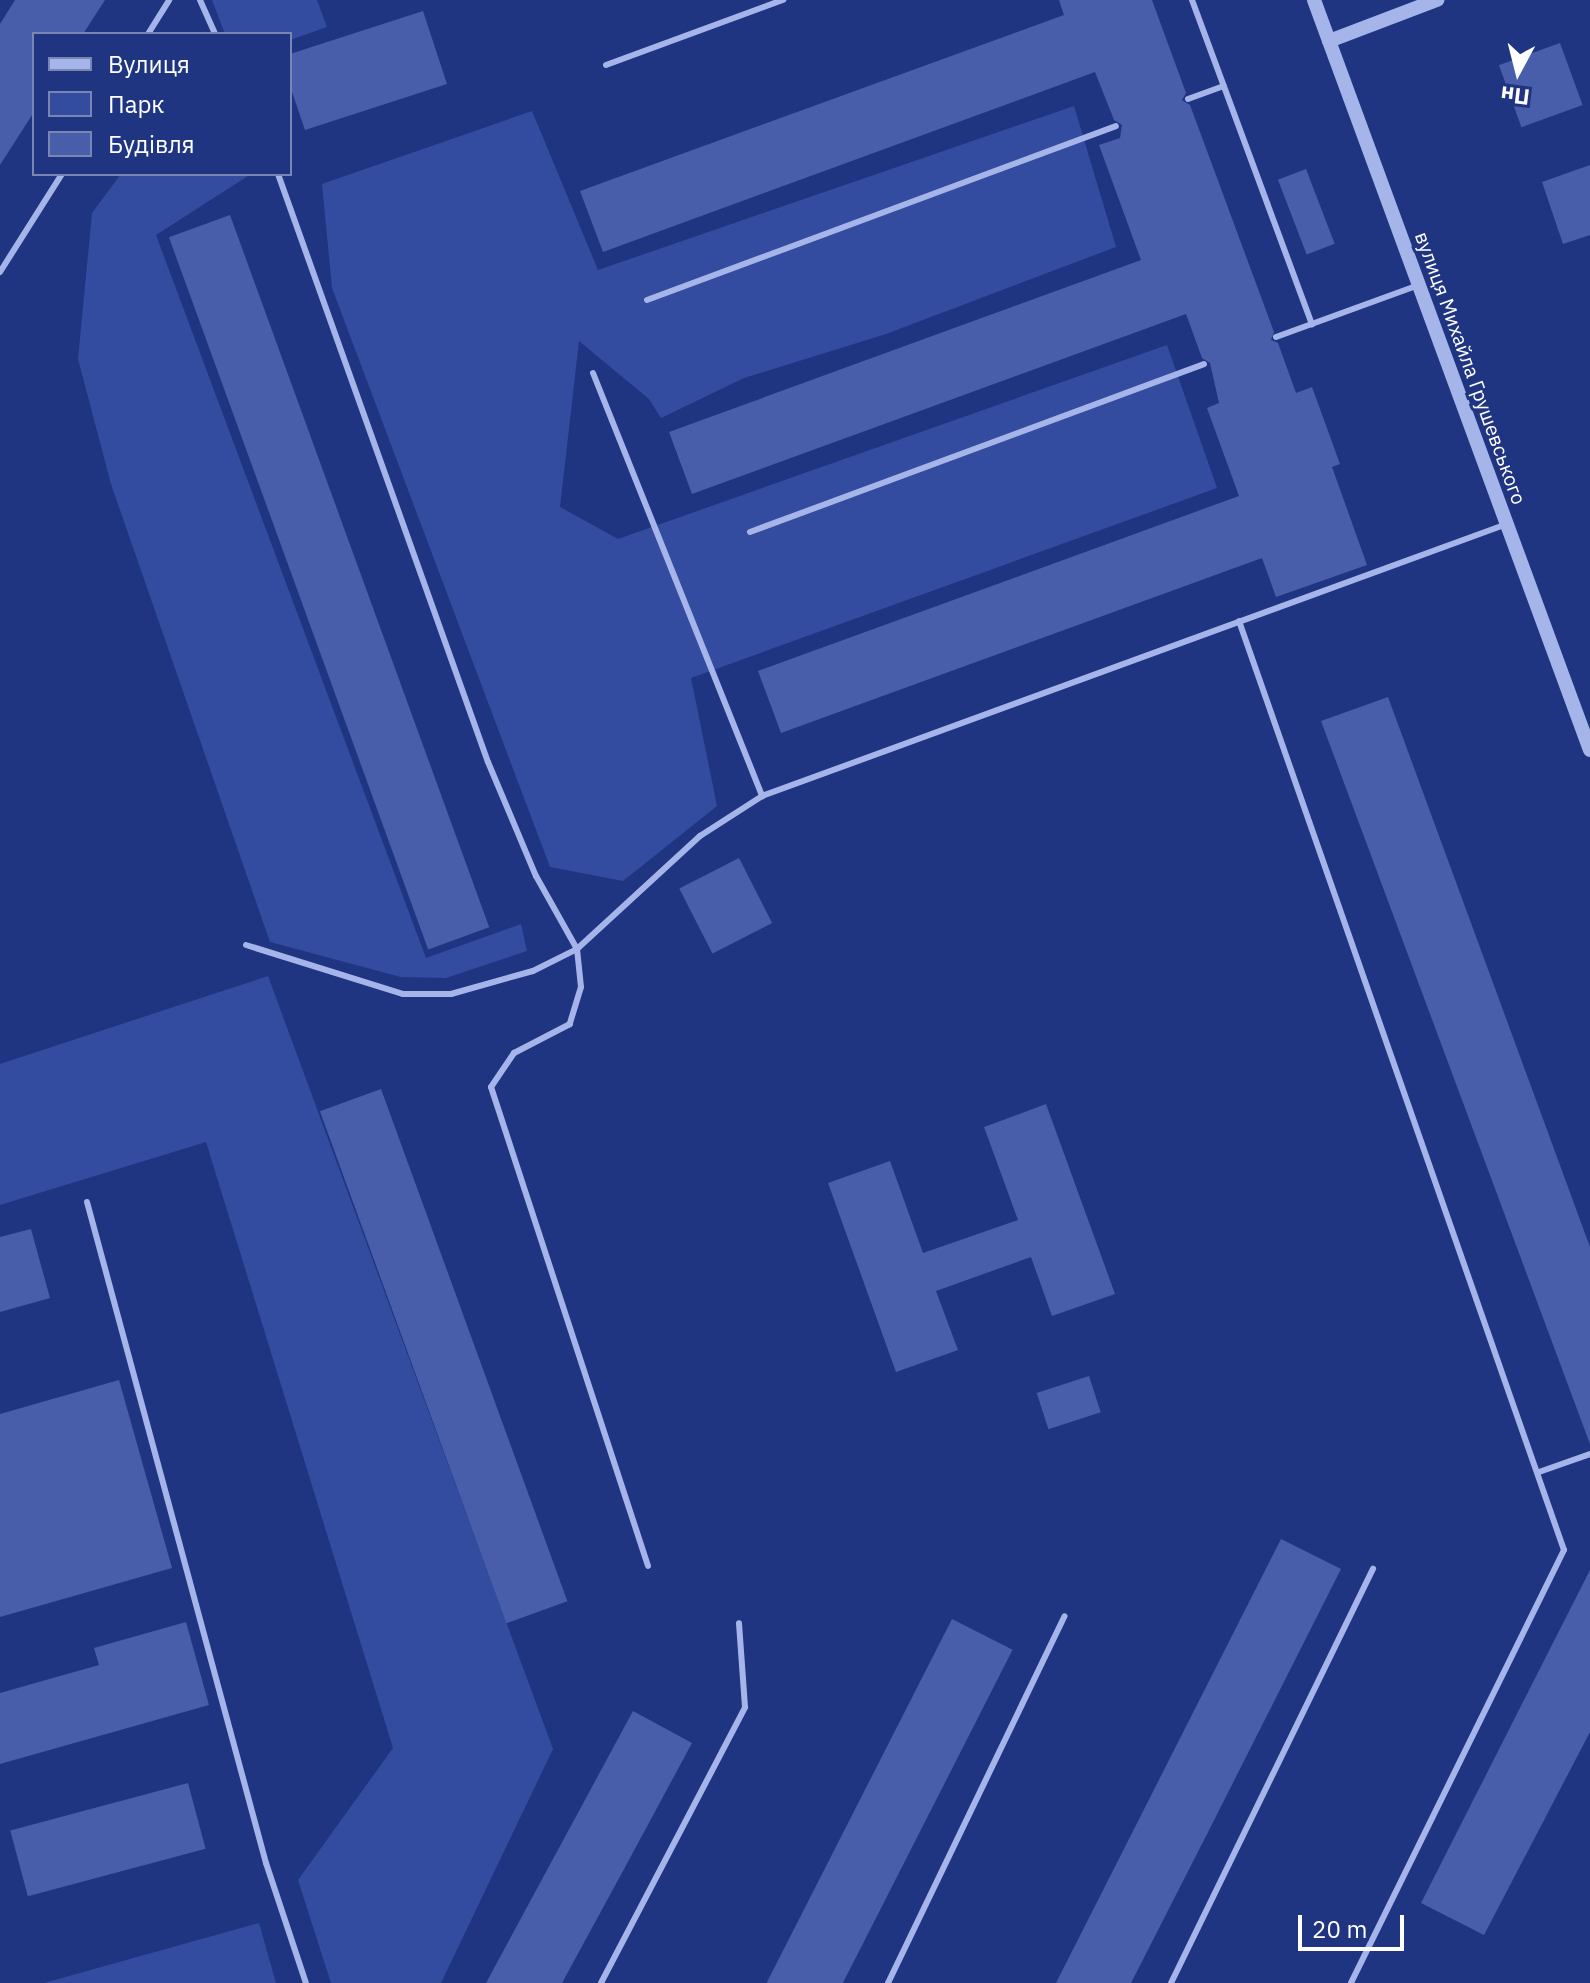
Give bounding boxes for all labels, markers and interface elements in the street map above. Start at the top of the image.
legend [32,32,292,176]
north arrow [1478,32,1558,112]
text: Вулиця [108,48,190,80]
text: Пн [1499,80,1531,112]
text: Парк [108,88,165,120]
text: Будівля [108,128,195,160]
street label: вулиця Михайла Грушевського [1410,228,1532,508]
scale bar [1302,1899,1408,1949]
text: 20 m [1312,1913,1367,1945]

